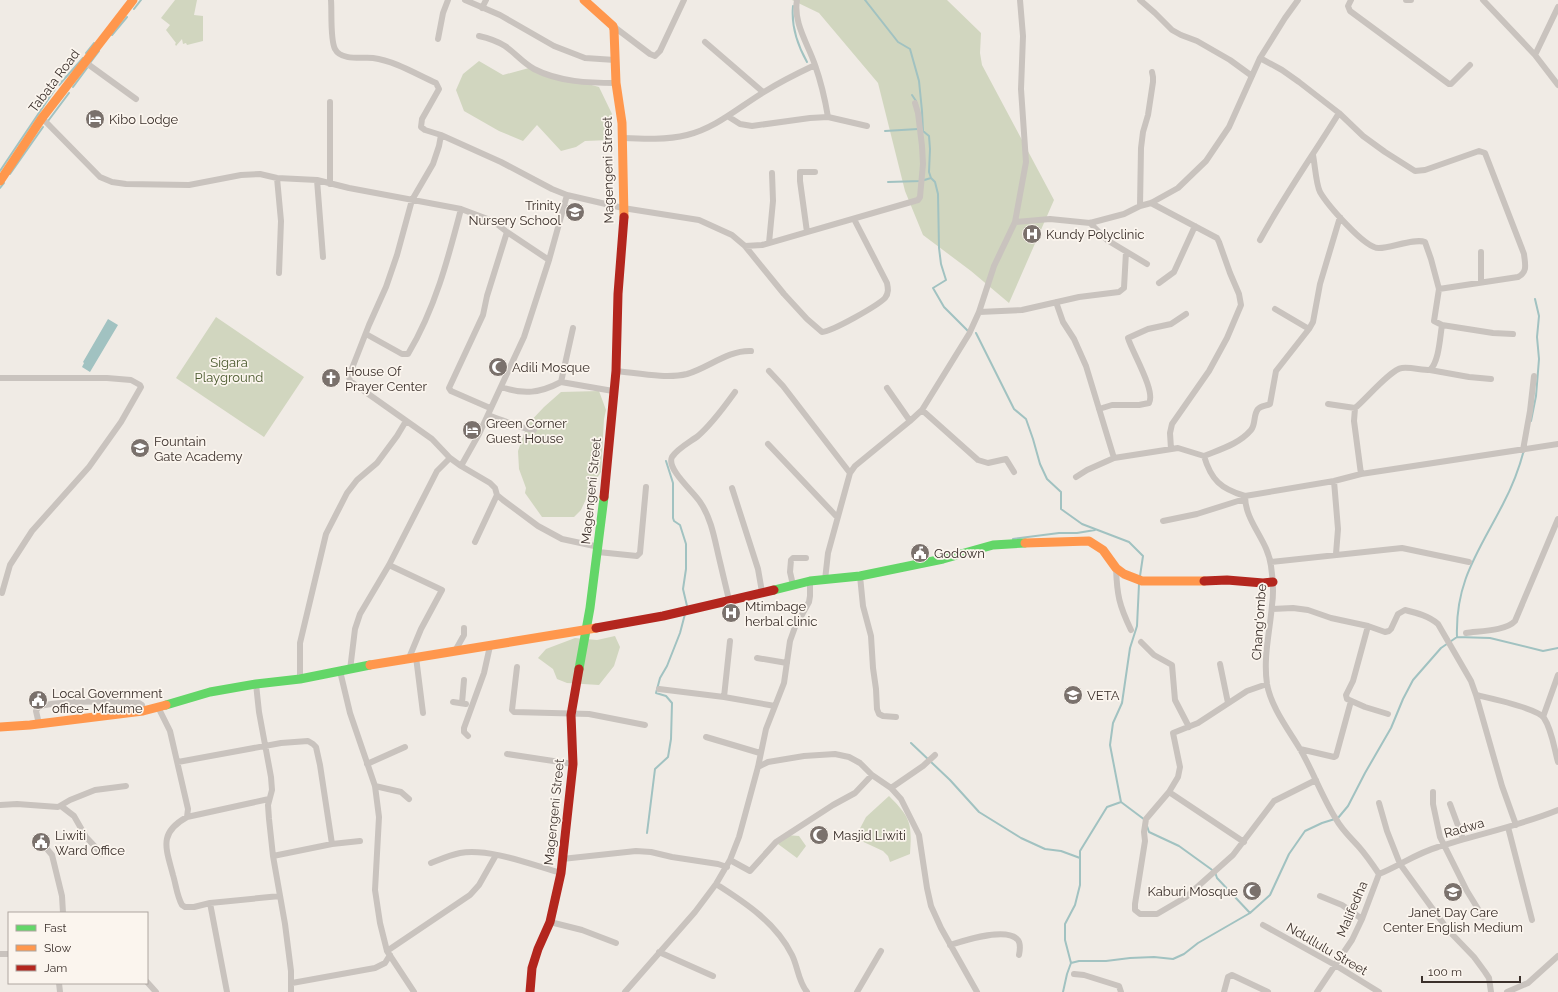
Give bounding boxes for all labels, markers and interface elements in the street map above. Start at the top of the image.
street label: Tabata Road [26,47,82,115]
hotel icon: Kibo Lodge [84,108,106,130]
place label: Kibo Lodge [109,112,179,127]
street label: Magengeni Street [600,116,616,224]
place label: Trinity Nursery School [469,198,561,228]
school or university icon: Trinity Nursery School [564,201,586,223]
hospital icon: Kundy Polyclinic [1021,223,1043,245]
place label: Kundy Polyclinic [1046,227,1144,242]
park label: Sigara Playground [195,355,263,385]
mosque icon: Adili Mosque [487,356,509,378]
place label: Adili Mosque [512,360,590,375]
place label: House Of Prayer Center [345,364,427,394]
church icon: House Of Prayer Center [320,367,342,389]
place label: Green Corner Guest House [486,416,567,446]
hotel icon: Green Corner Guest House [461,419,483,441]
place label: Fountain Gate Academy [154,434,243,464]
street label: Magengeni Street [578,436,604,545]
school or university icon: Fountain Gate Academy [129,437,151,459]
public building icon: Godown [909,542,931,564]
place label: Godown [934,546,985,561]
street label: Chang'ombe [1249,583,1269,661]
place label: Mtimbage herbal clinic [745,599,817,629]
hospital icon: Mtimbage herbal clinic [720,602,742,624]
school or university icon: VETA [1062,684,1084,706]
place label: Local Government office- Mfaume [52,686,163,716]
place label: VETA [1087,688,1120,703]
public building icon: Local Government office- Mfaume [27,689,49,711]
street label: Magengeni Street [541,757,567,866]
street label: Radwa [1442,815,1486,841]
mosque icon: Masjid Liwiti [808,824,830,846]
place label: Liwiti Ward Office [55,828,125,858]
place label: Masjid Liwiti [833,828,906,843]
public building icon: Liwiti Ward Office [30,831,52,853]
street label: Malifedha [1334,879,1370,939]
mosque icon: Kaburi Mosque [1241,880,1263,902]
school or university icon: Janet Day Care Center English Medium [1442,881,1464,903]
place label: Kaburi Mosque [1147,884,1238,899]
place label: Janet Day Care Center English Medium [1383,905,1523,935]
legend [8,912,148,984]
street label: Ndullulu Street [1284,920,1371,979]
text: Fast [44,921,67,935]
text: Slow [44,941,71,955]
scale bar [1422,958,1520,984]
text: Jam [44,961,67,975]
text: 100 m [1428,965,1462,979]

